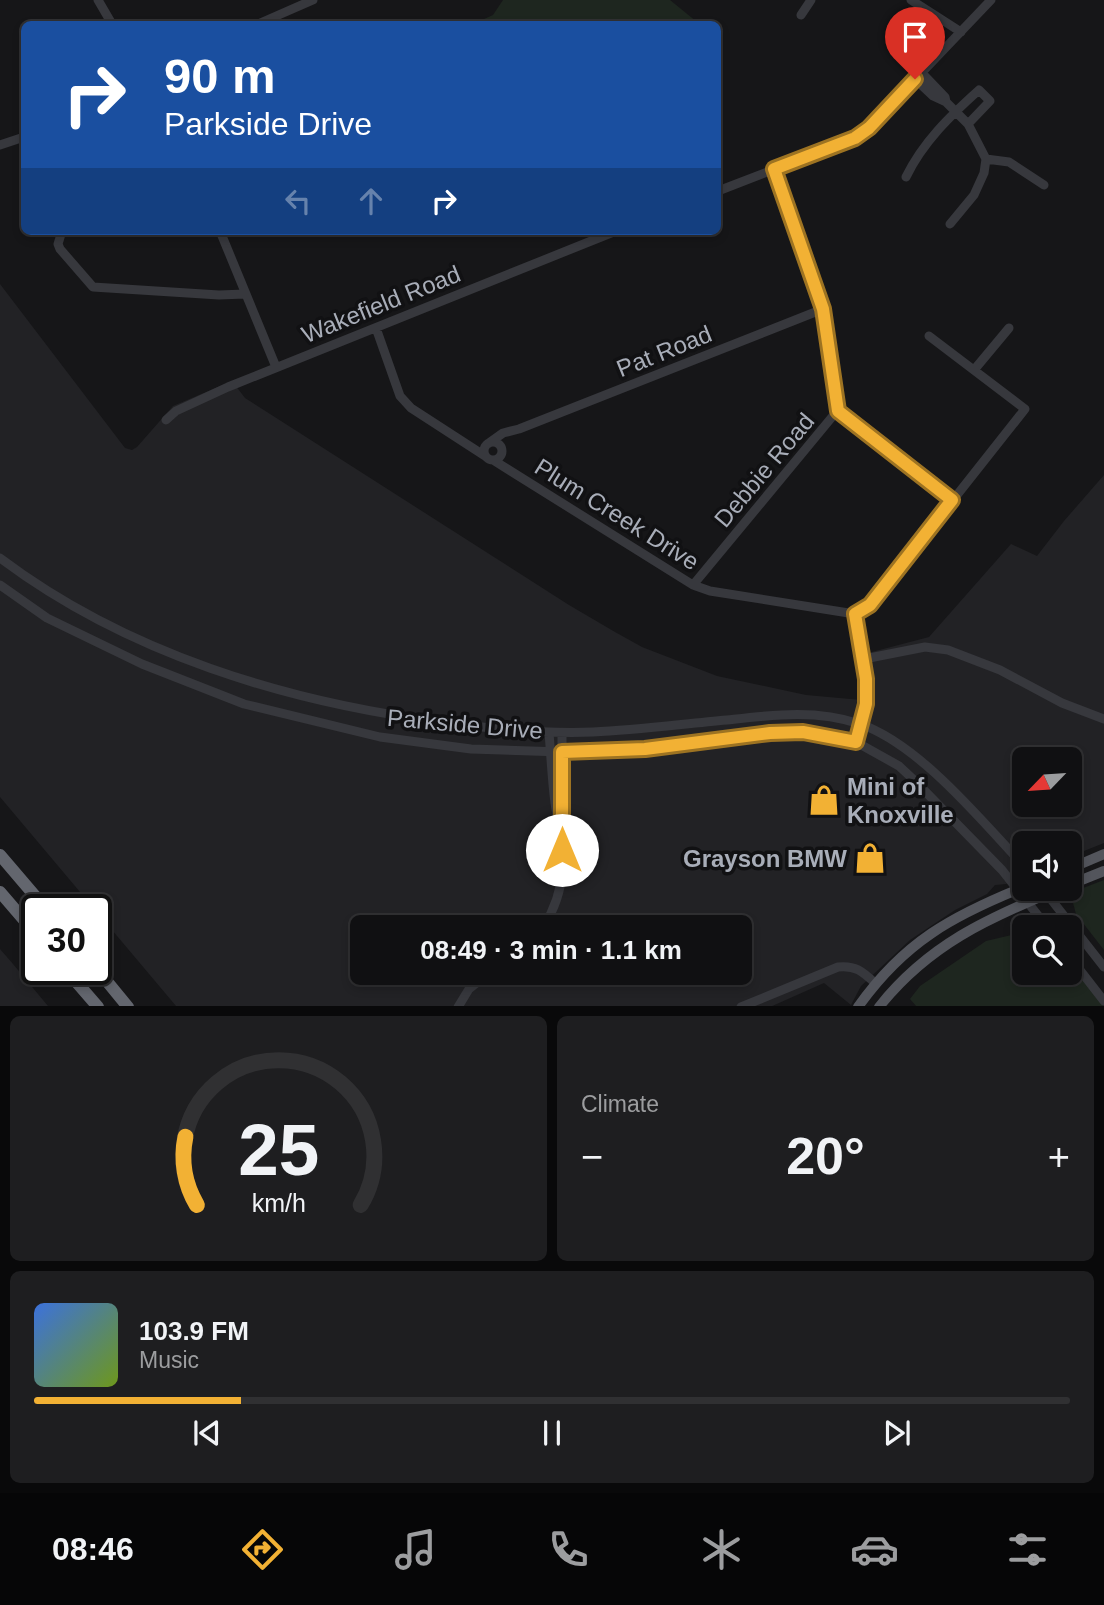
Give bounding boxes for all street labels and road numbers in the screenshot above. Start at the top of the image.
street label: Wakefield Road [298,260,464,348]
street label: Pat Road [613,320,715,382]
street label: Debbie Road [709,408,819,532]
street label: Plum Creek Drive [530,453,704,575]
street label: Parkside Drive [386,704,544,744]

